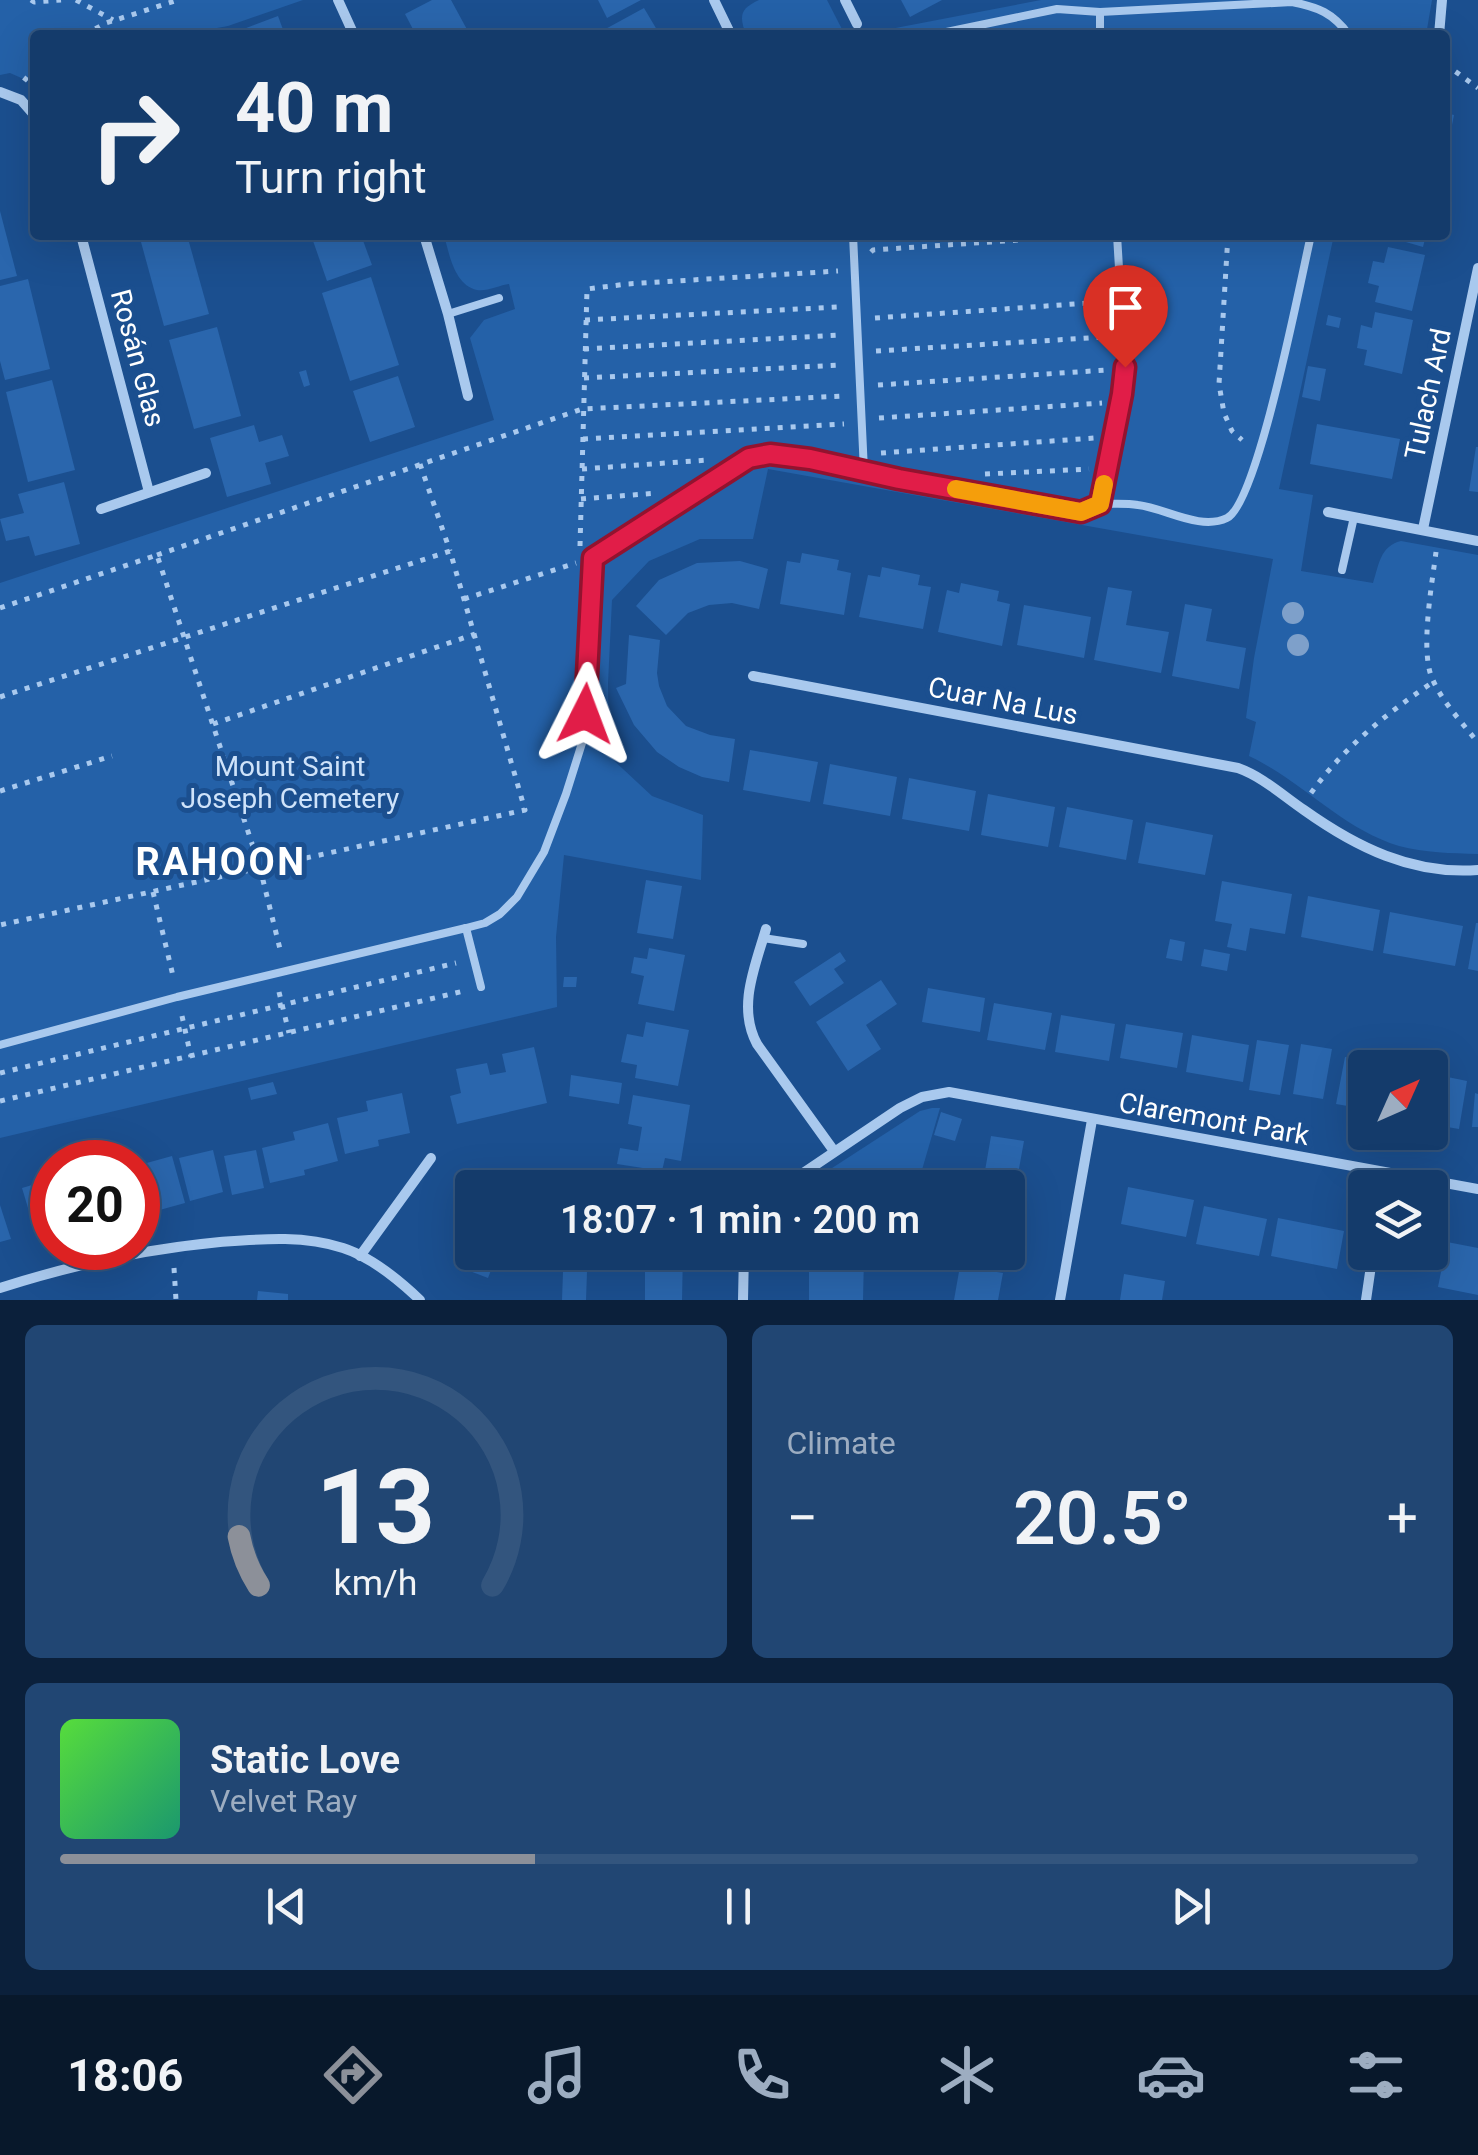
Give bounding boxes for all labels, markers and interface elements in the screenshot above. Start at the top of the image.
text: 40 m [235,67,393,149]
icon: right [70,70,200,200]
text: Turn right [235,151,427,204]
pin [1083,265,1168,368]
icon: arrive [1098,280,1153,335]
street label: Rosán Glas [104,286,172,430]
street label: Tulach Ard [1398,325,1458,463]
position arrow [533,662,637,766]
street label: Cuar Na Lus [925,670,1081,732]
park label: Mount Saint Joseph Cemetery [181,750,399,815]
district label: RAHOON [136,840,306,884]
north arrow [1348,1050,1448,1150]
map controls [1348,1050,1448,1270]
street label: Claremont Park [1116,1086,1313,1152]
speed limit sign: 20 [30,1140,160,1270]
button: layers [1348,1170,1448,1270]
text: 18:07 · 1 min · 200 m [560,1198,920,1242]
text: Climate [787,1424,896,1462]
text: 13 [316,1447,435,1568]
text: 20.5° [1013,1474,1192,1562]
text: − [787,1486,818,1550]
text: + [1387,1486,1418,1550]
text: km/h [334,1562,418,1604]
text: Static Love [210,1738,400,1782]
text: Velvet Ray [210,1782,357,1820]
icon: previous [259,1879,314,1934]
icon: pause [711,1879,766,1934]
icon: next [1164,1879,1219,1934]
icon: directions [318,2040,388,2110]
icon: music [522,2040,592,2110]
icon: phone [727,2040,797,2110]
icon: climate [932,2040,1002,2110]
icon: car [1136,2040,1206,2110]
icon: filters [1341,2040,1411,2110]
text: 18:06 [67,2049,183,2102]

